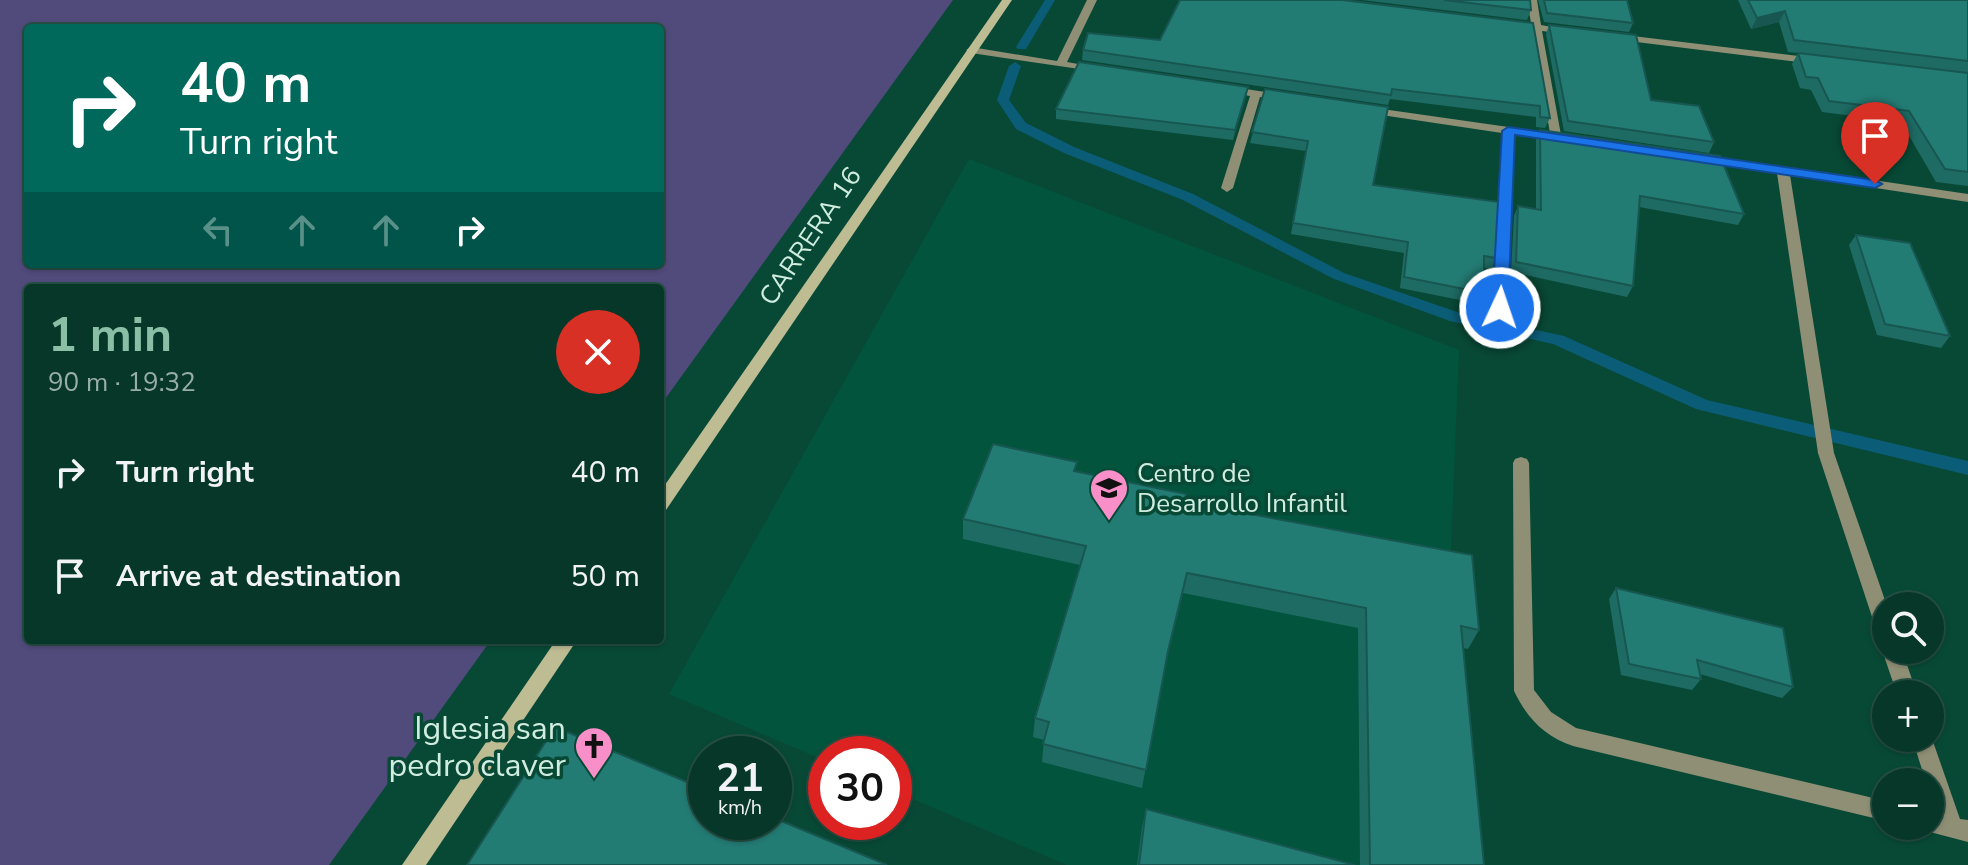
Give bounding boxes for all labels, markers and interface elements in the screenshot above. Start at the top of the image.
text: 40 m [180,45,311,122]
icon: right [48,56,152,160]
pin [1841,102,1909,184]
icon: arrive [1853,114,1897,158]
text: Turn right [180,118,337,167]
street label: CARRERA 16 [751,160,870,312]
icon: left [196,208,240,252]
icon: ahead [280,208,324,252]
icon: ahead [364,208,408,252]
icon: right [448,208,492,252]
position arrow [1458,266,1542,350]
text: 1 min [48,302,172,368]
button: close [556,310,640,394]
text: 90 m · 19:32 [48,365,196,400]
icon: right [48,450,92,494]
text: Turn right [116,452,254,493]
text: 40 m [571,452,640,493]
place label: Centro de Desarrollo Infantil [1137,456,1347,521]
school or university icon: Centro de Desarrollo Infantil [1088,467,1130,522]
icon: arrive [48,554,92,598]
text: Arrive at destination [116,556,401,597]
text: 50 m [571,556,640,597]
map controls [1872,592,1944,840]
button: search [1872,592,1944,664]
button: + [1872,680,1944,752]
place label: Iglesia san pedro claver [389,707,567,787]
church icon: Iglesia san pedro claver [573,725,615,780]
speed limit sign: 30 [808,736,912,840]
text: 21 [716,751,764,805]
button: − [1872,768,1944,840]
text: km/h [718,794,762,821]

